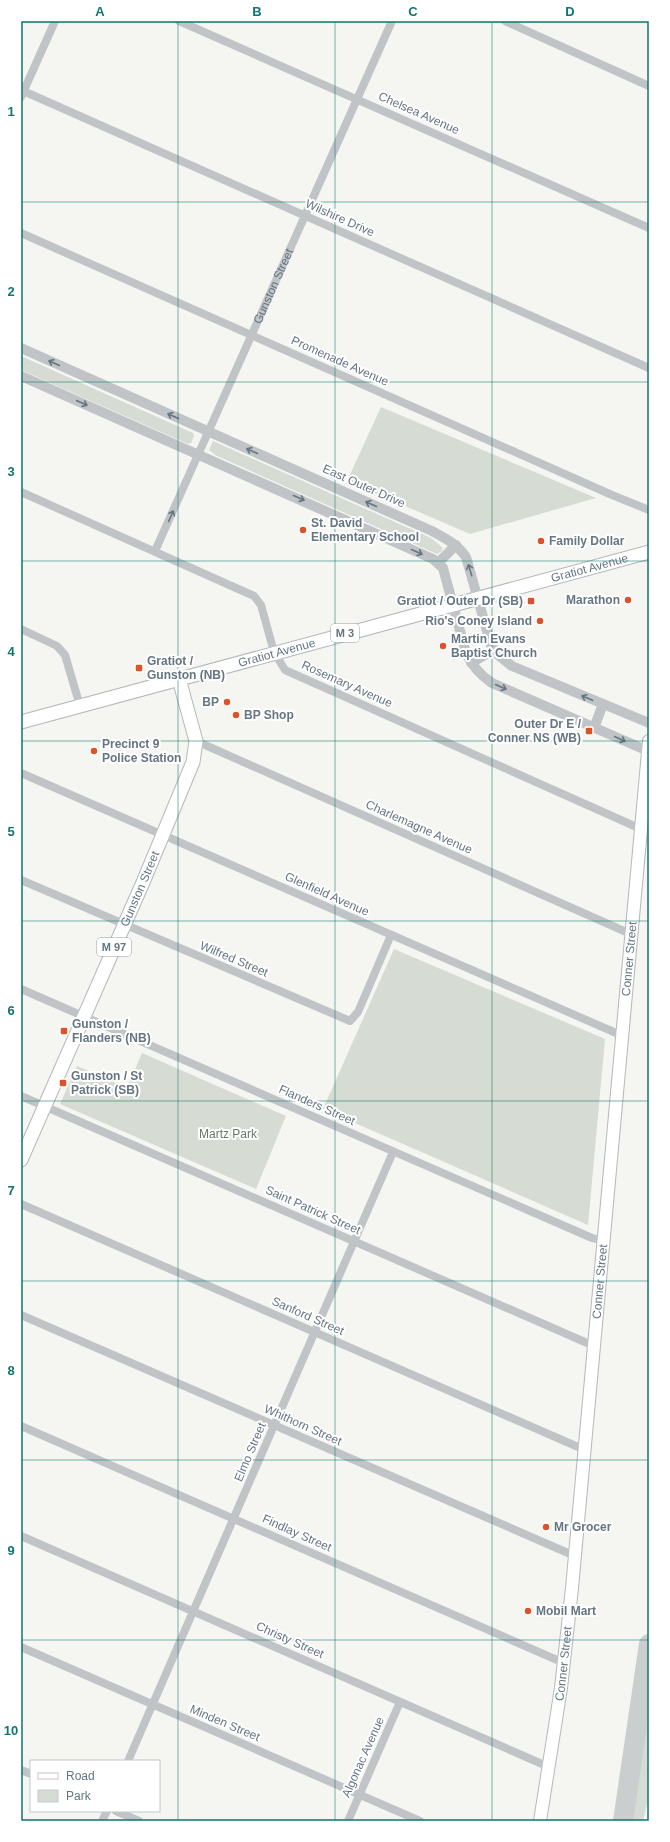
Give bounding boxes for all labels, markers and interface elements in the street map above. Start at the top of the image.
text: A [95,4,105,19]
text: B [252,4,262,19]
text: C [408,4,418,19]
text: D [565,4,575,19]
street label: Chelsea Avenue [376,89,462,137]
text: 1 [7,104,15,119]
street label: Wilshire Drive [303,197,377,240]
street label: Gunston Street [250,246,297,326]
text: 2 [7,284,15,299]
street label: Promenade Avenue [289,333,391,389]
one-way arrow [49,359,61,366]
one-way arrow [76,399,88,407]
one-way arrow [167,412,179,419]
one-way arrow [246,447,258,454]
street label: East Outer Drive [321,462,408,511]
text: 3 [7,464,15,479]
one-way arrow [292,495,304,503]
one-way arrow [365,499,377,507]
one-way arrow [168,510,175,522]
place label: St. David Elementary School [311,516,419,544]
marker: St. David Elementary School [298,525,308,535]
place label: Family Dollar [549,534,625,548]
marker: Family Dollar [536,536,546,546]
one-way arrow [411,548,423,556]
street label: Gratiot Avenue [549,551,630,585]
one-way arrow [466,564,473,577]
place label: Marathon [566,593,620,607]
place label: Gratiot / Outer Dr (SB) [397,594,523,608]
marker: Marathon [623,595,633,605]
marker: Gratiot / Outer Dr (SB) [526,596,536,606]
place label: Rio's Coney Island [425,614,532,628]
marker: Rio's Coney Island [535,616,545,626]
road number: M 3 [331,624,359,642]
place label: Martin Evans Baptist Church [451,632,537,660]
street label: Gratiot Avenue [237,636,317,670]
marker: Martin Evans Baptist Church [438,641,448,651]
text: 4 [7,644,15,659]
place label: Gratiot / Gunston (NB) [147,654,225,682]
street label: Rosemary Avenue [299,658,395,710]
marker: Gratiot / Gunston (NB) [134,663,144,673]
one-way arrow [494,684,506,691]
one-way arrow [582,693,594,701]
place label: BP [202,695,219,709]
marker: BP [222,697,232,707]
place label: BP Shop [244,708,294,722]
marker: BP Shop [231,710,241,720]
place label: Outer Dr E / Conner NS (WB) [488,717,582,745]
marker: Outer Dr E / Conner NS (WB) [584,726,594,736]
one-way arrow [614,736,626,743]
place label: Precinct 9 Police Station [102,737,181,765]
marker: Precinct 9 Police Station [89,746,99,756]
street label: Charlemagne Avenue [364,797,475,857]
text: 5 [7,824,15,839]
street label: Gunston Street [117,848,162,929]
street label: Glenfield Avenue [283,869,371,919]
street label: Conner Street [619,920,640,997]
road number: M 97 [97,938,131,956]
street label: Wilfred Street [198,938,271,980]
text: 6 [7,1003,15,1018]
place label: Gunston / Flanders (NB) [72,1017,151,1045]
marker: Gunston / Flanders (NB) [59,1026,69,1036]
place label: Gunston / St Patrick (SB) [71,1069,142,1097]
marker: Gunston / St Patrick (SB) [58,1078,68,1088]
street label: Flanders Street [277,1082,358,1128]
park label: Martz Park [199,1127,258,1141]
text: 7 [7,1183,15,1198]
street label: Saint Patrick Street [263,1183,363,1238]
street label: Conner Street [590,1243,610,1319]
street label: Sanford Street [270,1294,347,1338]
text: 8 [7,1363,15,1378]
street label: Whithorn Street [262,1402,345,1449]
street label: Elmo Street [231,1420,269,1484]
street label: Findlay Street [260,1512,334,1555]
place label: Mr Grocer [554,1520,612,1534]
marker: Mr Grocer [541,1522,551,1532]
text: 9 [7,1543,15,1558]
place label: Mobil Mart [536,1604,596,1618]
marker: Mobil Mart [523,1606,533,1616]
street label: Christy Street [254,1619,327,1661]
street label: Conner Street [552,1625,575,1702]
street label: Minden Street [188,1702,263,1744]
street label: Algonac Avenue [339,1714,387,1799]
text: 10 [4,1723,18,1738]
legend [30,1760,160,1812]
text: Road [66,1769,95,1783]
text: Park [66,1789,92,1803]

